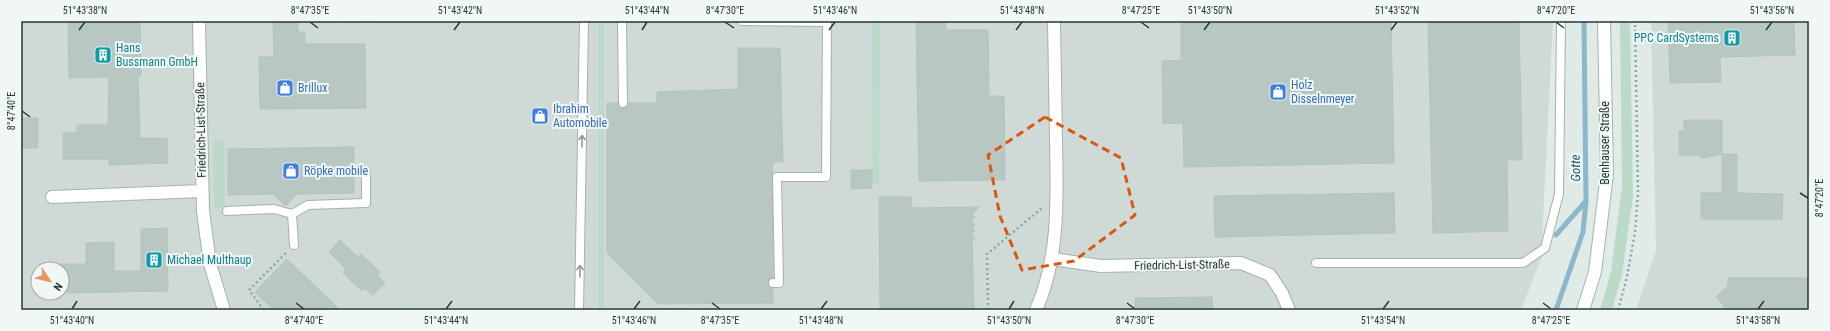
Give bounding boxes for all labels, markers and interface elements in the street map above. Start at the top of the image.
text: 51°43'38"N [63,5,107,16]
text: 8°47'35"E [291,5,329,16]
text: 51°43'42"N [438,5,482,16]
text: 51°43'44"N [625,5,669,16]
text: 8°47'30"E [706,5,744,16]
text: 51°43'46"N [813,5,857,16]
text: 51°43'48"N [1000,5,1044,16]
text: 8°47'25"E [1122,5,1160,16]
text: 51°43'50"N [1188,5,1232,16]
text: 51°43'52"N [1375,5,1419,16]
text: 8°47'20"E [1537,5,1575,16]
text: 51°43'56"N [1750,5,1794,16]
building icon: PPC CardSystems [1722,28,1742,48]
place label: PPC CardSystems [1634,31,1719,45]
place label: Hans Bussmann GmbH [116,41,198,69]
building icon: Hans Bussmann GmbH [93,45,113,65]
shop icon: Brillux [275,78,295,98]
place label: Holz Disselnmeyer [1291,78,1355,106]
place label: Brillux [298,81,328,95]
street label: Friedrich-List-Straße [193,82,209,178]
shop icon: Holz Disselnmeyer [1268,82,1288,102]
text: 8°47'40"E [6,92,17,130]
street label: Benhauser Straße [1598,101,1612,185]
place label: Ibrahim Automobile [553,102,608,130]
shop icon: Ibrahim Automobile [530,106,550,126]
one-way arrow [578,135,586,148]
water label: Gotte [1568,154,1583,182]
shop icon: Röpke mobile [281,161,301,181]
place label: Röpke mobile [304,164,368,178]
text: 8°47'20"E [1814,179,1825,217]
building icon: Michael Multhaup [144,250,164,270]
place label: Michael Multhaup [167,253,252,267]
street label: Friedrich-List-Straße [1134,257,1230,273]
north arrow [30,261,70,301]
one-way arrow [576,265,584,278]
text: N [50,280,65,293]
text: 51°43'40"N [50,315,94,326]
text: 8°47'40"E [285,315,323,326]
text: 51°43'44"N [424,315,468,326]
text: 51°43'46"N [612,315,656,326]
text: 8°47'35"E [701,315,739,326]
text: 51°43'48"N [799,315,843,326]
text: 51°43'50"N [987,315,1031,326]
text: 8°47'30"E [1116,315,1154,326]
text: 51°43'54"N [1361,315,1405,326]
text: 8°47'25"E [1532,315,1570,326]
text: 51°43'58"N [1736,315,1780,326]

